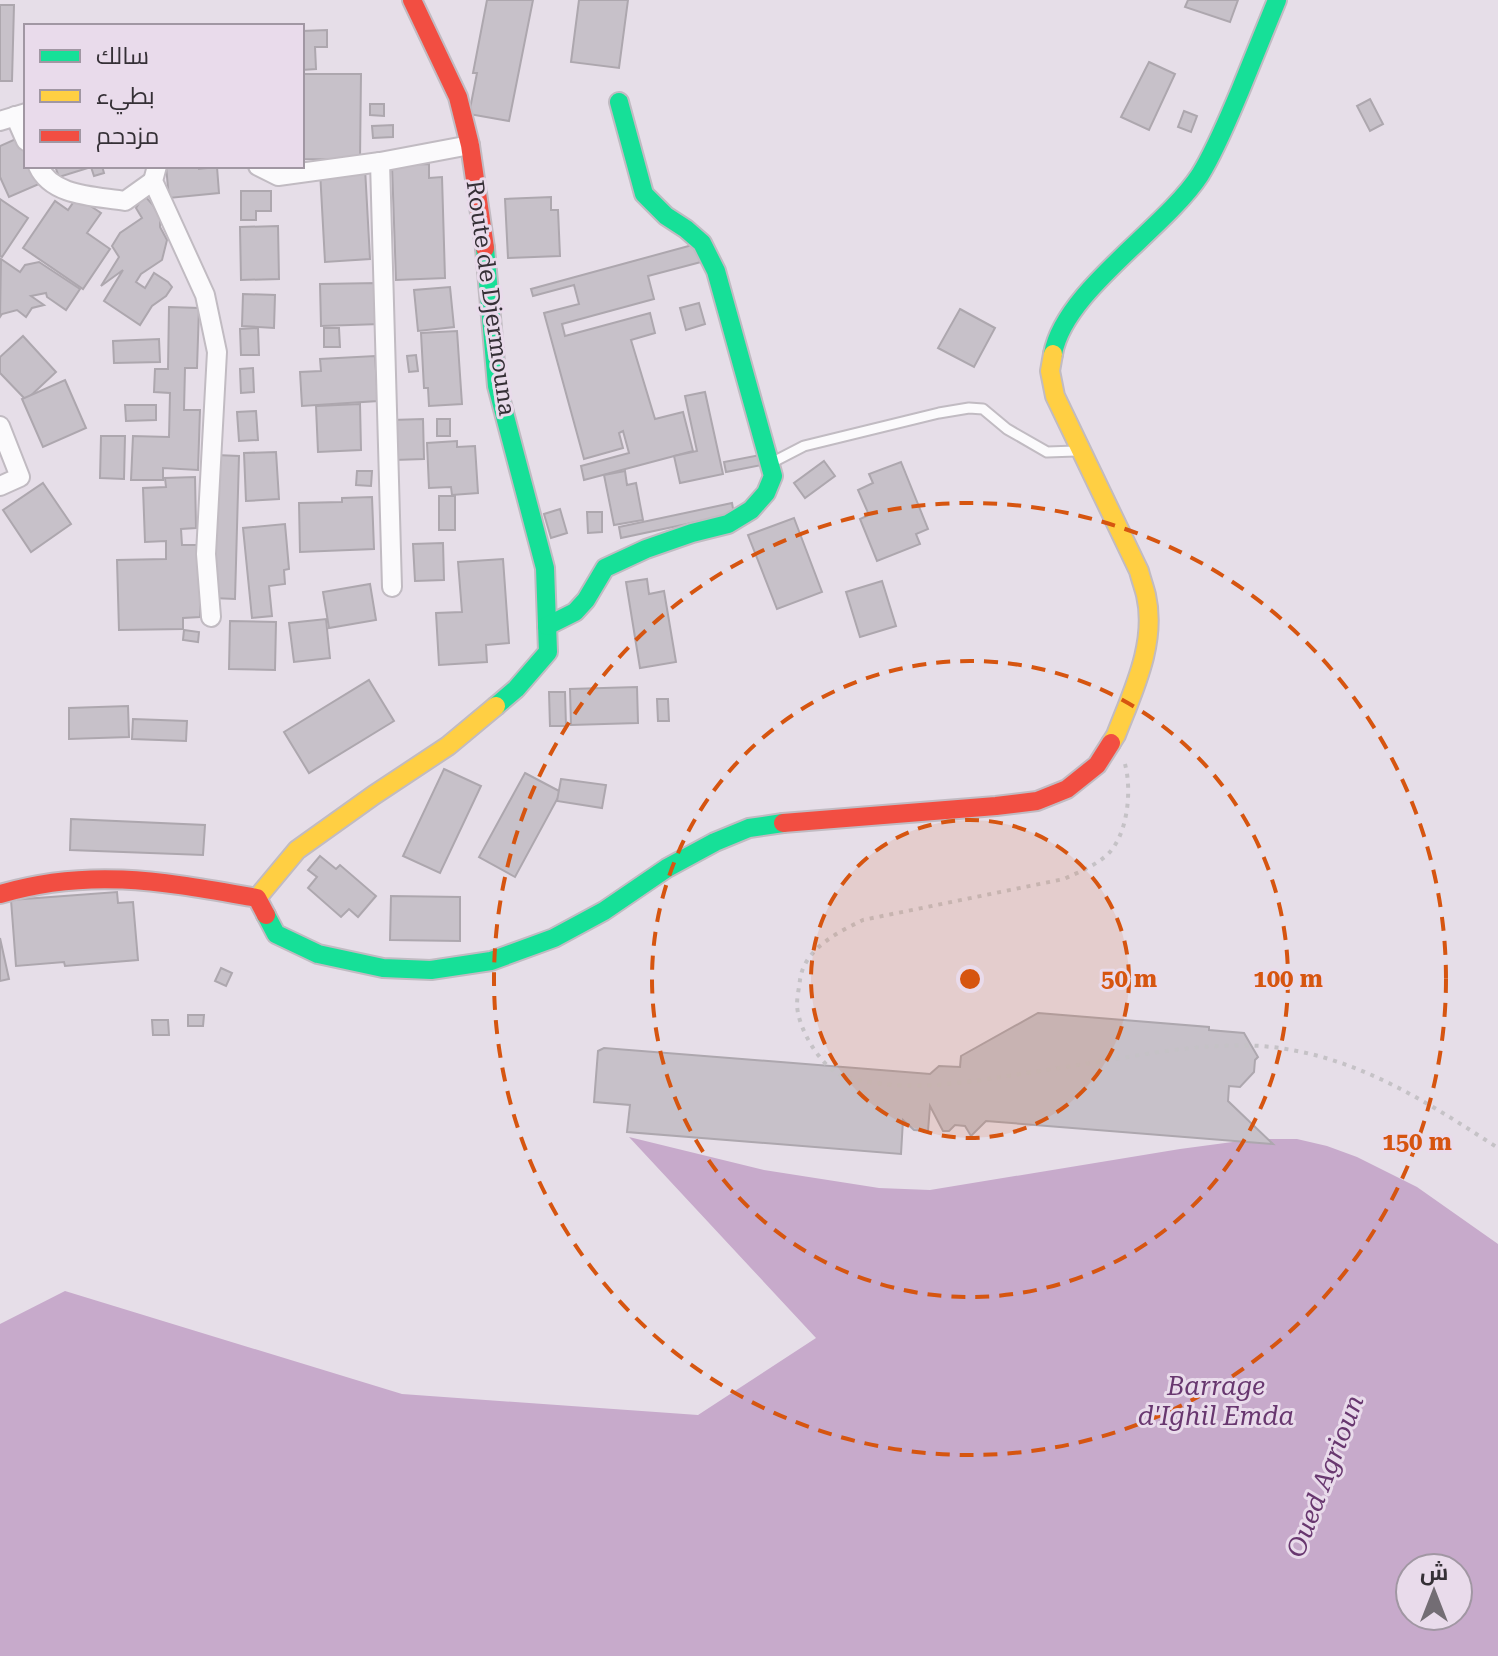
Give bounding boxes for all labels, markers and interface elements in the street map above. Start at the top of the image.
legend [24,24,304,168]
text: سالك [96,42,149,70]
text: بطيء [96,82,155,115]
text: مزدحم [96,122,159,152]
street label: Route de Djermouna [461,178,521,418]
centre of rings [956,965,984,993]
text: 50 m [1101,965,1157,993]
text: 100 m [1253,965,1323,993]
text: 150 m [1382,1128,1452,1156]
water label: Barrage d'Ighil Emda [1138,1371,1294,1431]
water label: Oued Agrioun [1280,1391,1370,1561]
north arrow [1394,1552,1474,1632]
text: ش [1420,1560,1448,1586]

